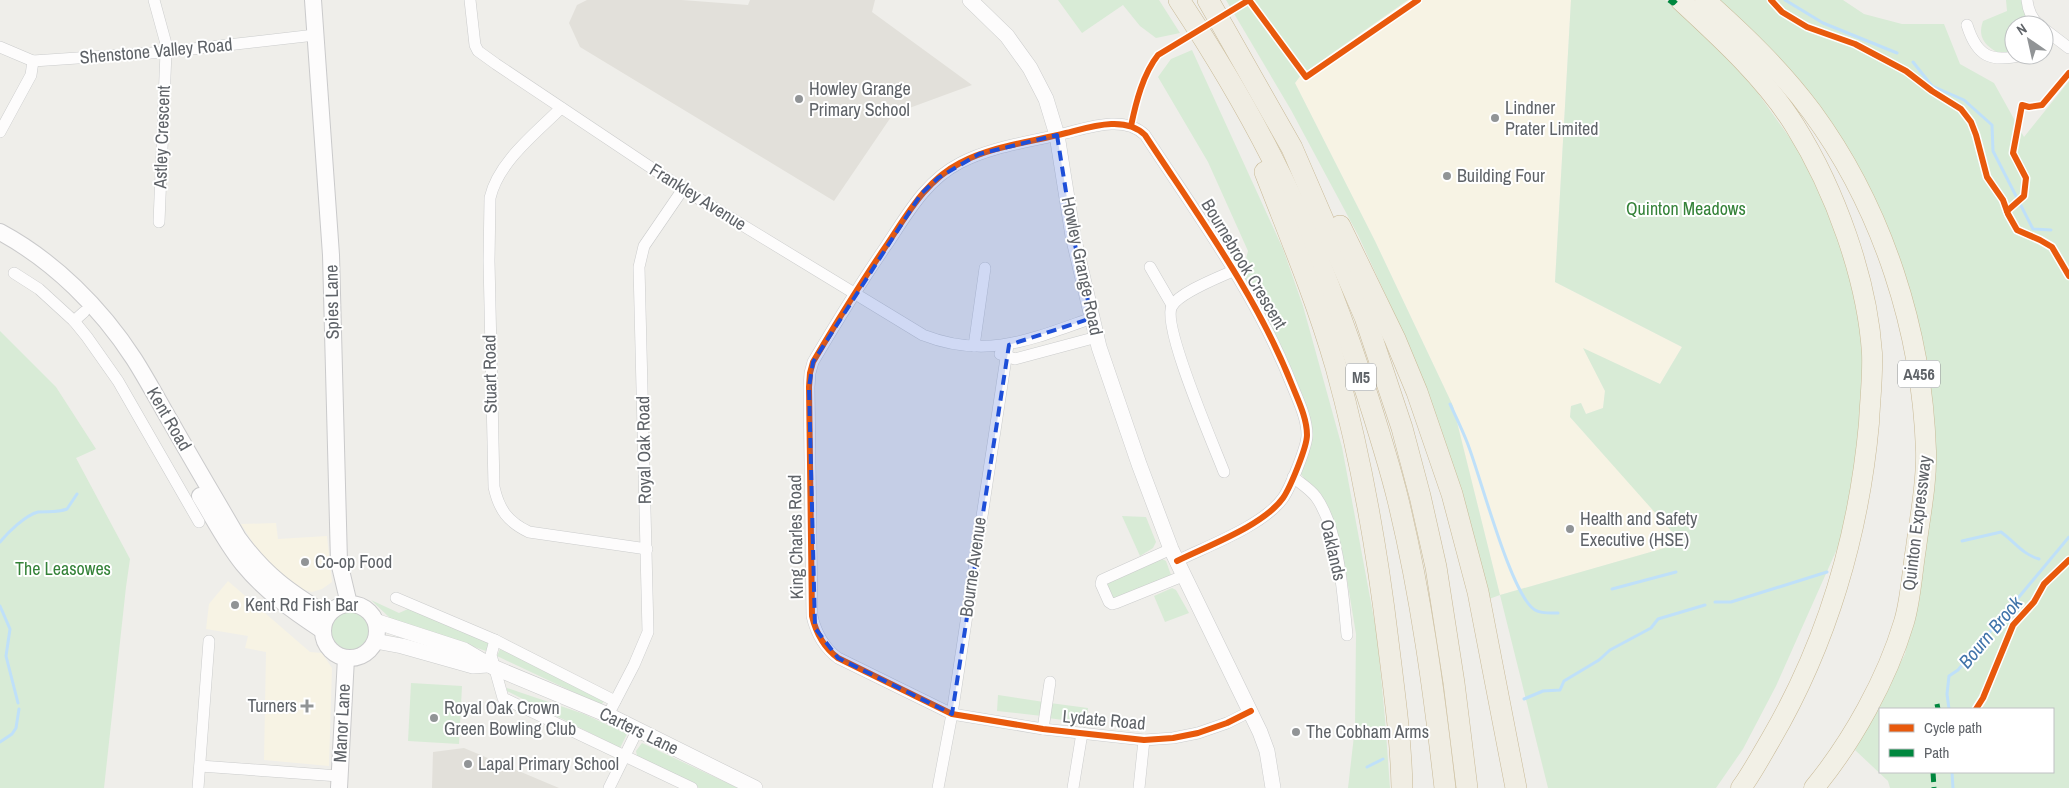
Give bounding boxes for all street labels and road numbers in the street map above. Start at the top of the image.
street label: Shenstone Valley Road [79,31,233,70]
street label: Astley Crescent [147,85,176,190]
street label: Frankley Avenue [645,157,751,236]
street label: Howley Grange Road [1056,194,1109,338]
street label: Bournebrook Crescent [1196,194,1293,333]
street label: Spies Lane [318,264,345,340]
street label: Stuart Road [476,334,503,414]
road number: A456 [1898,360,1940,388]
road number: M5 [1346,364,1376,391]
street label: Kent Road [141,382,198,455]
street label: Royal Oak Road [630,396,657,504]
street label: Quinton Expressway [1896,453,1937,592]
street label: King Charles Road [782,474,809,600]
street label: Bourne Avenue [953,515,992,619]
street label: Oaklands [1314,517,1353,583]
street label: Manor Lane [327,683,356,763]
street label: Carters Lane [595,701,683,760]
street label: Lydate Road [1062,703,1147,736]

